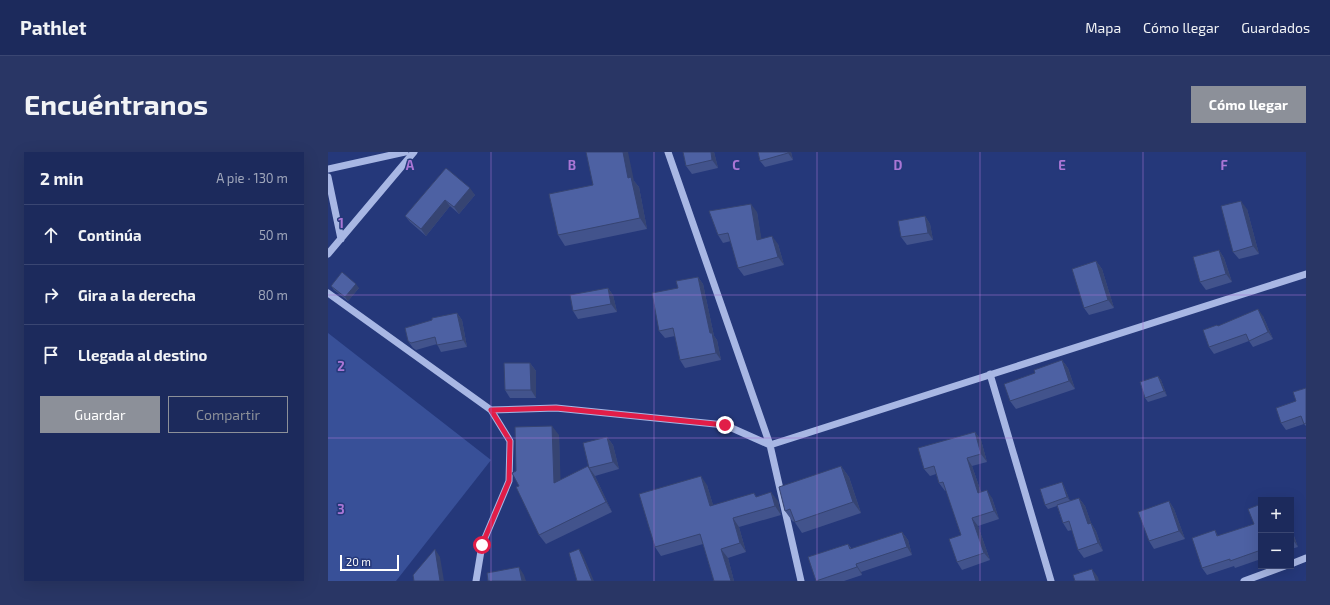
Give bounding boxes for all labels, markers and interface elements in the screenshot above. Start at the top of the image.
text: Pathlet [20,16,86,39]
text: Mapa [1085,19,1121,36]
text: Cómo llegar [1143,19,1219,36]
text: Guardados [1241,19,1310,36]
button: Cómo llegar [1191,86,1306,123]
text: Encuéntranos [24,87,208,121]
text: A [406,157,415,173]
text: B [568,157,576,173]
text: C [732,157,740,173]
text: D [894,157,903,173]
text: E [1058,157,1066,173]
text: F [1220,157,1228,173]
text: 2 min [40,168,83,188]
text: A pie · 130 m [216,170,288,186]
text: 1 [338,215,344,231]
icon: ahead [40,224,62,246]
text: Continúa [78,226,141,244]
text: 50 m [259,227,288,243]
icon: right [40,284,62,306]
text: Gira a la derecha [78,286,196,304]
text: 80 m [258,287,288,303]
icon: arrive [40,344,62,366]
text: Llegada al destino [78,346,207,364]
text: 2 [337,358,345,374]
button: Guardar [40,396,160,433]
button: Compartir [168,396,288,433]
route end [716,416,734,434]
map controls [1258,497,1294,569]
button: + [1258,497,1294,533]
text: 3 [337,501,345,517]
button: − [1258,533,1294,569]
route start [473,536,491,554]
scale bar [340,553,399,572]
text: 20 m [346,555,371,568]

